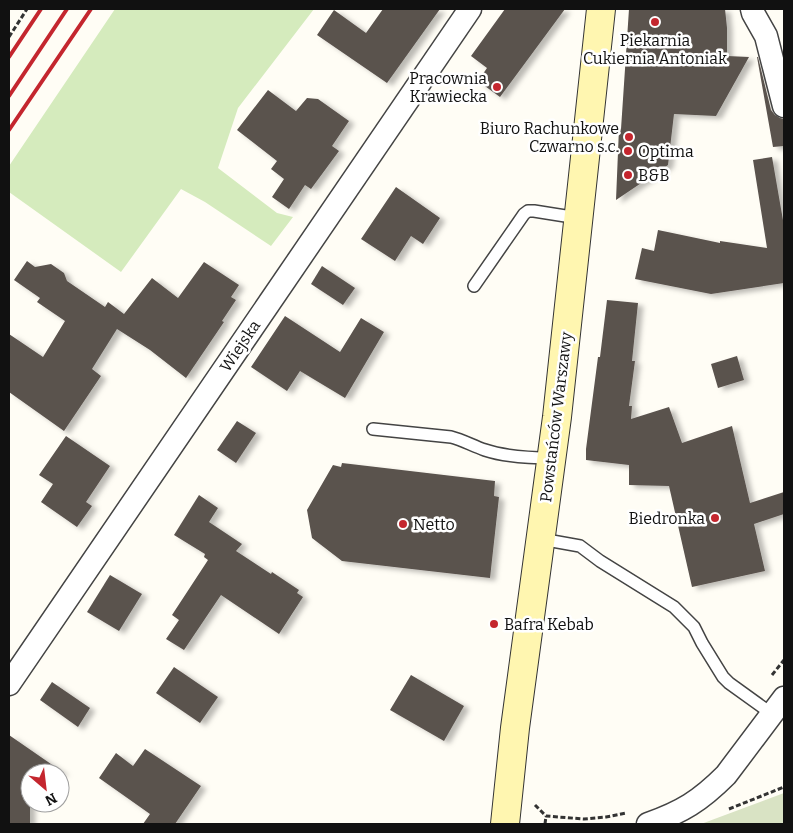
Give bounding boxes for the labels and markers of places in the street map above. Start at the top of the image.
marker: Piekarnia Cukiernia Antoniak [649,16,661,28]
place label: Piekarnia Cukiernia Antoniak [583,31,727,68]
place label: Pracownia Krawiecka [409,69,487,106]
marker: Pracownia Krawiecka [491,81,503,93]
place label: Biuro Rachunkowe Czwarno s.c. [480,119,619,156]
marker: Biuro Rachunkowe Czwarno s.c. [623,131,635,143]
place label: Optima [638,142,694,161]
marker: Optima [622,145,634,157]
place label: B&B [638,166,670,185]
marker: B&B [622,169,634,181]
place label: Biedronka [629,509,705,528]
marker: Biedronka [709,512,721,524]
place label: Netto [413,515,455,534]
marker: Netto [397,518,409,530]
place label: Bafra Kebab [504,615,594,634]
marker: Bafra Kebab [488,618,500,630]

